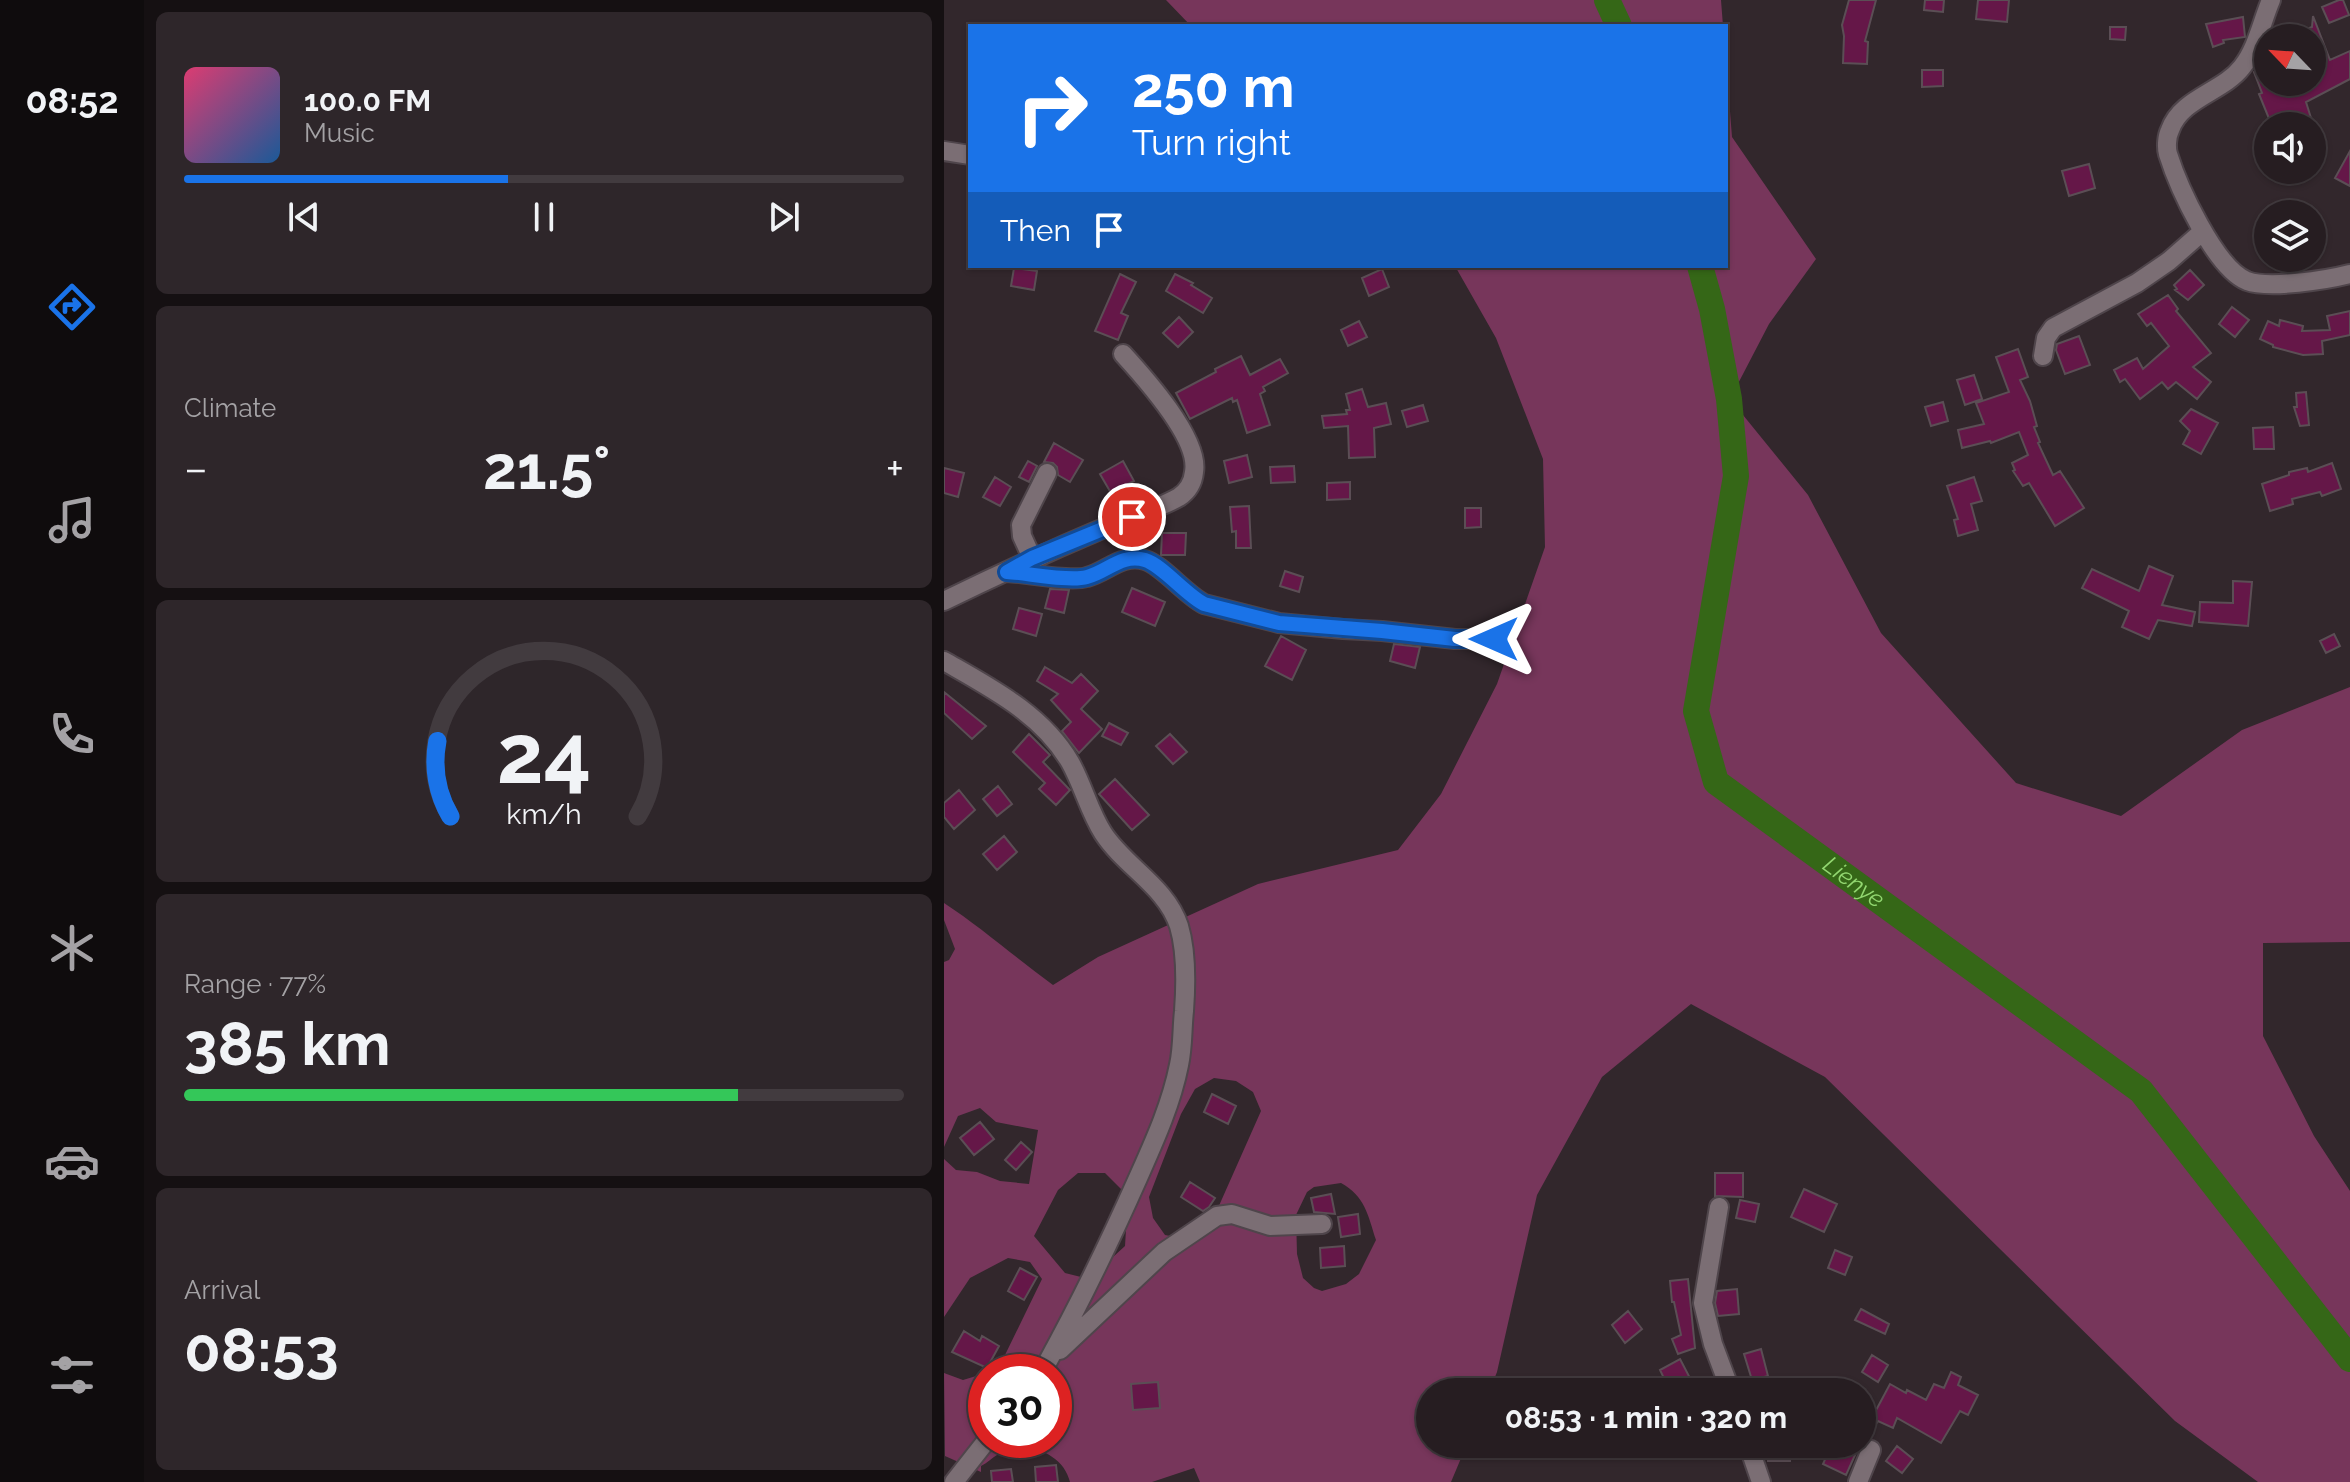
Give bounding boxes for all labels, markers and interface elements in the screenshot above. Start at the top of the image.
north arrow [2254,24,2326,96]
map controls [2254,24,2326,272]
text: 250 m [1132,54,1295,120]
icon: right [1000,56,1104,160]
text: 08:52 [26,79,119,121]
text: 100.0 FM [304,83,431,118]
button: sound [2254,112,2326,184]
text: Music [304,118,375,148]
text: Turn right [1132,121,1291,163]
icon: previous [282,195,326,239]
icon: pause [522,195,566,239]
icon: next [762,195,806,239]
button: layers [2254,200,2326,272]
icon: arrive [1087,208,1131,252]
text: Then [1000,213,1071,248]
icon: directions [44,279,100,335]
text: Climate [184,393,276,423]
text: 21.5° [483,433,610,503]
text: − [184,443,208,494]
text: + [886,443,904,494]
pin [1098,483,1166,551]
icon: music [44,492,100,548]
icon: arrive [1110,495,1154,539]
position arrow [1452,597,1536,681]
text: 24 [497,705,591,802]
icon: phone [44,706,100,762]
text: km/h [506,797,582,831]
water label: Lienye [1818,850,1891,914]
icon: climate [44,920,100,976]
text: Range · 77% [184,969,326,999]
text: 385 km [184,1009,391,1079]
icon: car [44,1133,100,1189]
text: Arrival [184,1275,260,1305]
text: 08:53 [184,1315,339,1385]
icon: filters [44,1347,100,1403]
speed limit sign: 30 [968,1354,1072,1458]
text: 08:53 · 1 min · 320 m [1505,1400,1787,1435]

